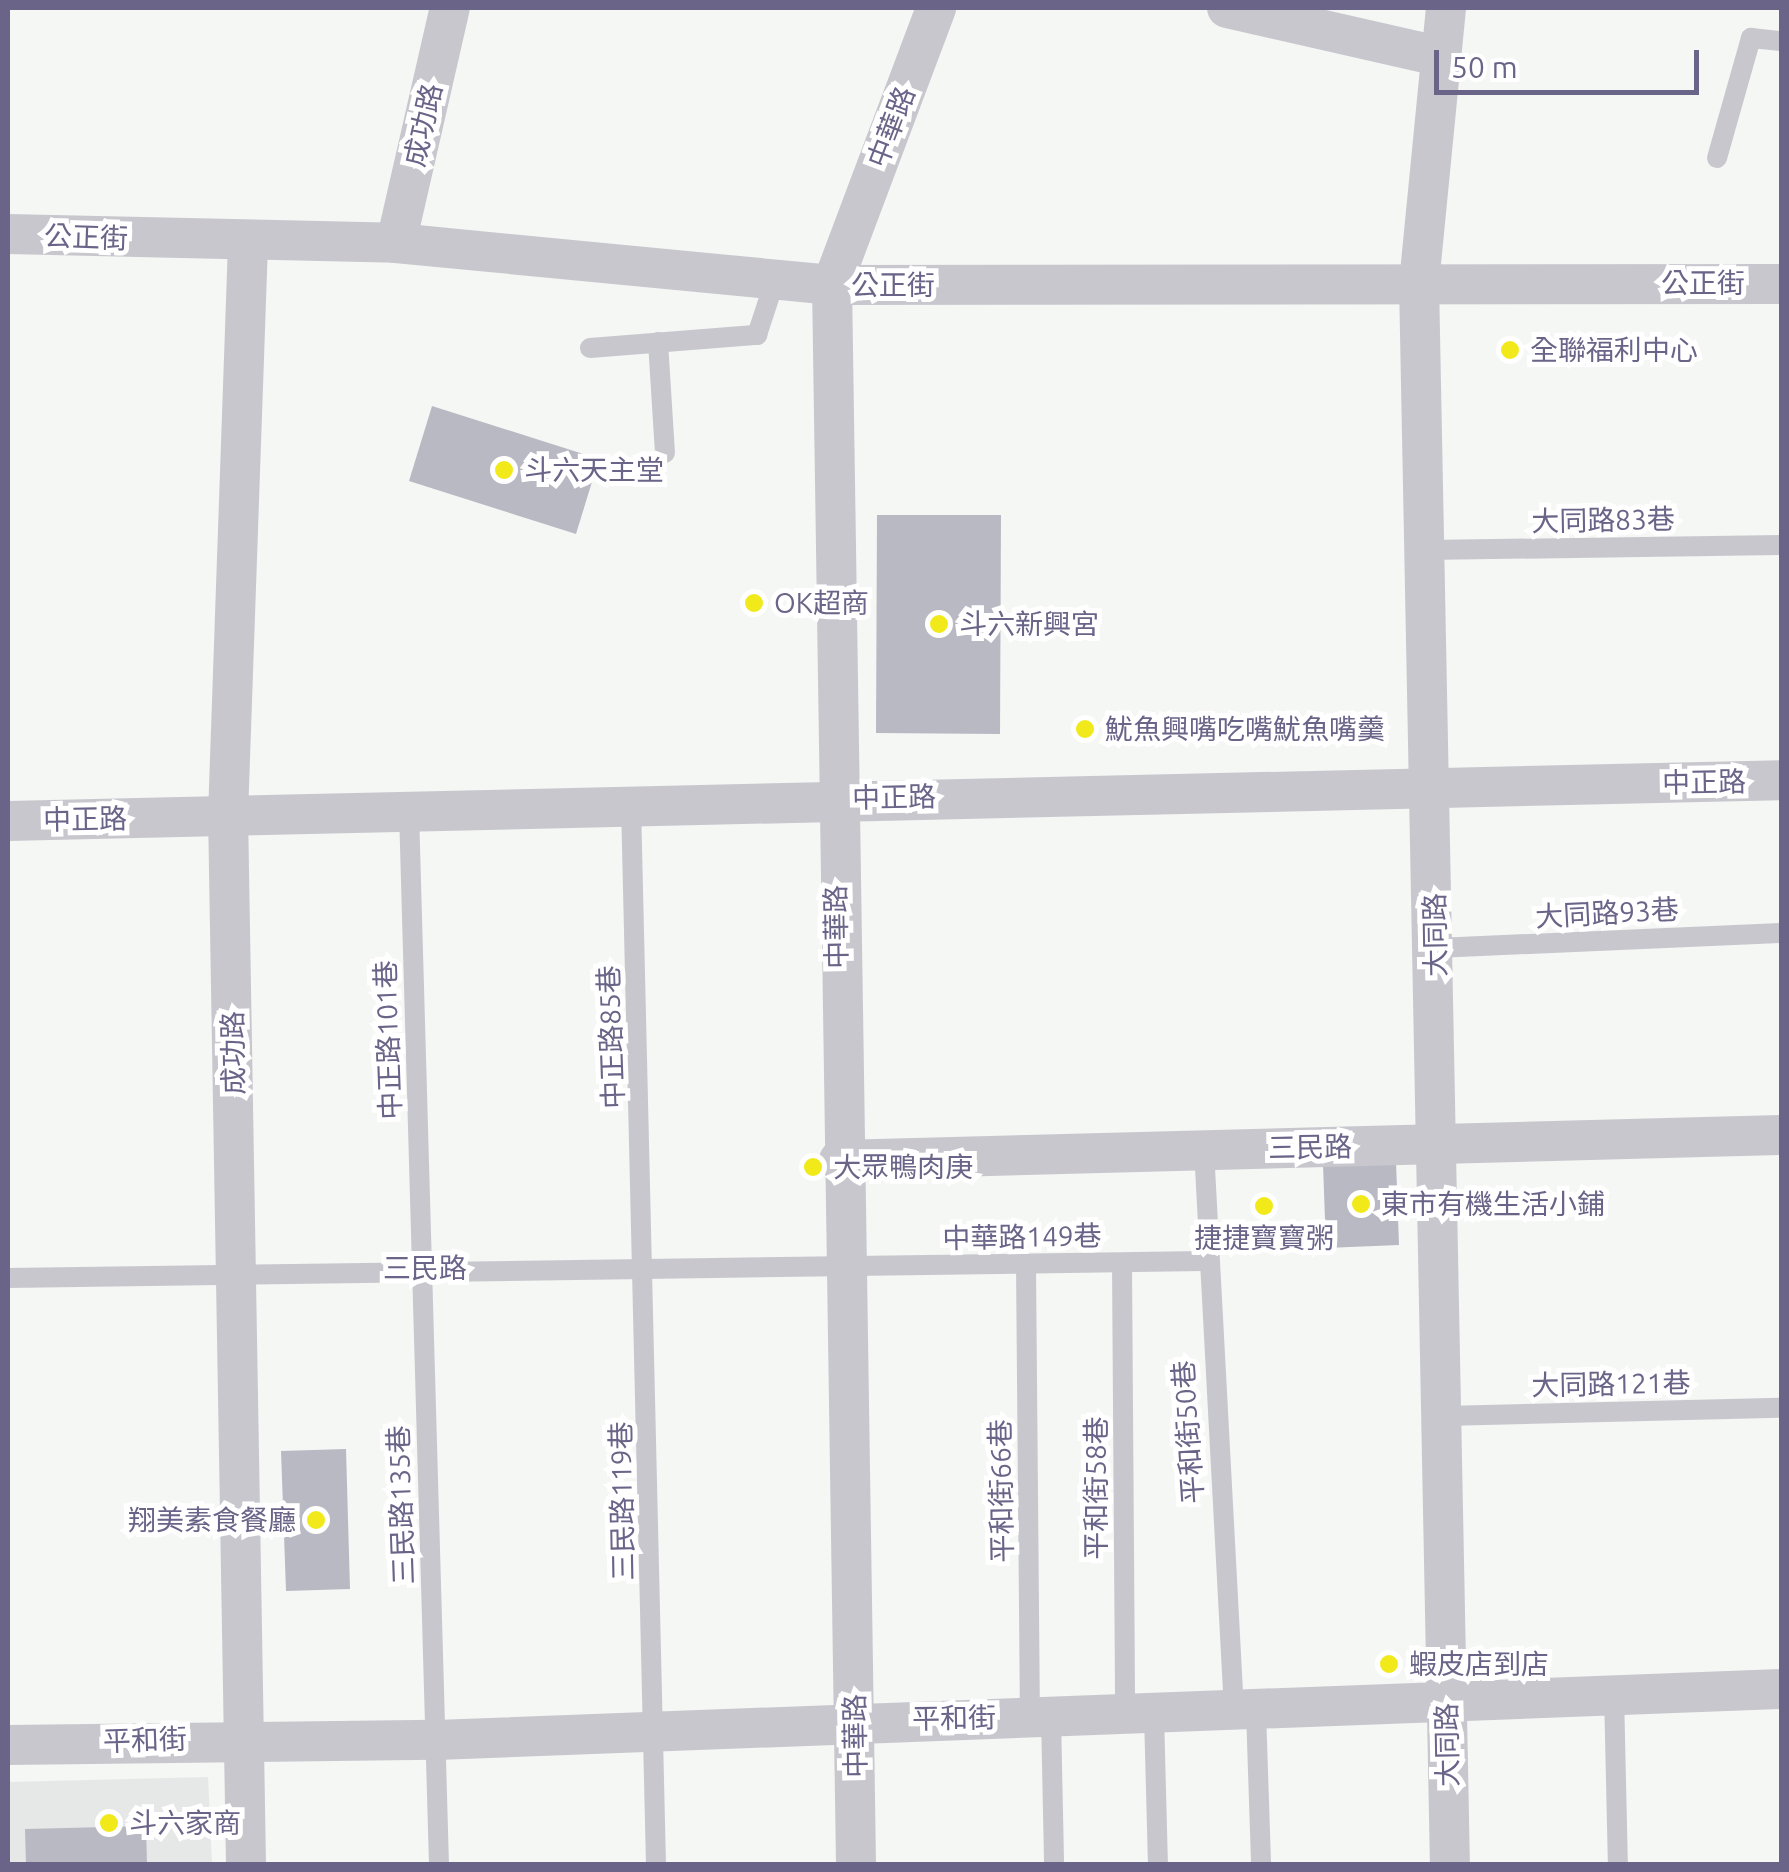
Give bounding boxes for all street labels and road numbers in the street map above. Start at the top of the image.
street label: 成功路 [397,80,449,170]
street label: 中華路 [860,82,922,172]
street label: 公正街 [43,219,129,255]
street label: 公正街 [1661,266,1745,300]
street label: 公正街 [851,268,935,302]
street label: 大同路83巷 [1531,502,1675,538]
street label: 中正路 [1662,764,1746,800]
street label: 中正路 [852,779,936,815]
street label: 中正路 [43,801,127,837]
street label: 中華路 [818,885,854,969]
street label: 大同路93巷 [1534,892,1680,934]
street label: 大同路 [1417,893,1453,977]
street label: 中正路101巷 [368,960,408,1120]
street label: 中正路85巷 [592,965,630,1109]
street label: 成功路 [215,1011,251,1095]
street label: 三民路 [1268,1129,1352,1165]
street label: 中華路149巷 [942,1219,1102,1255]
street label: 三民路 [383,1251,467,1285]
street label: 平和街50巷 [1166,1359,1210,1505]
street label: 大同路121巷 [1531,1366,1691,1402]
street label: 平和街58巷 [1079,1416,1113,1560]
street label: 平和街66巷 [983,1419,1019,1563]
street label: 三民路119巷 [604,1421,640,1581]
street label: 三民路135巷 [381,1425,421,1585]
street label: 中華路 [837,1694,873,1778]
street label: 平和街 [912,1700,996,1736]
street label: 大同路 [1429,1703,1465,1787]
street label: 平和街 [102,1722,188,1758]

